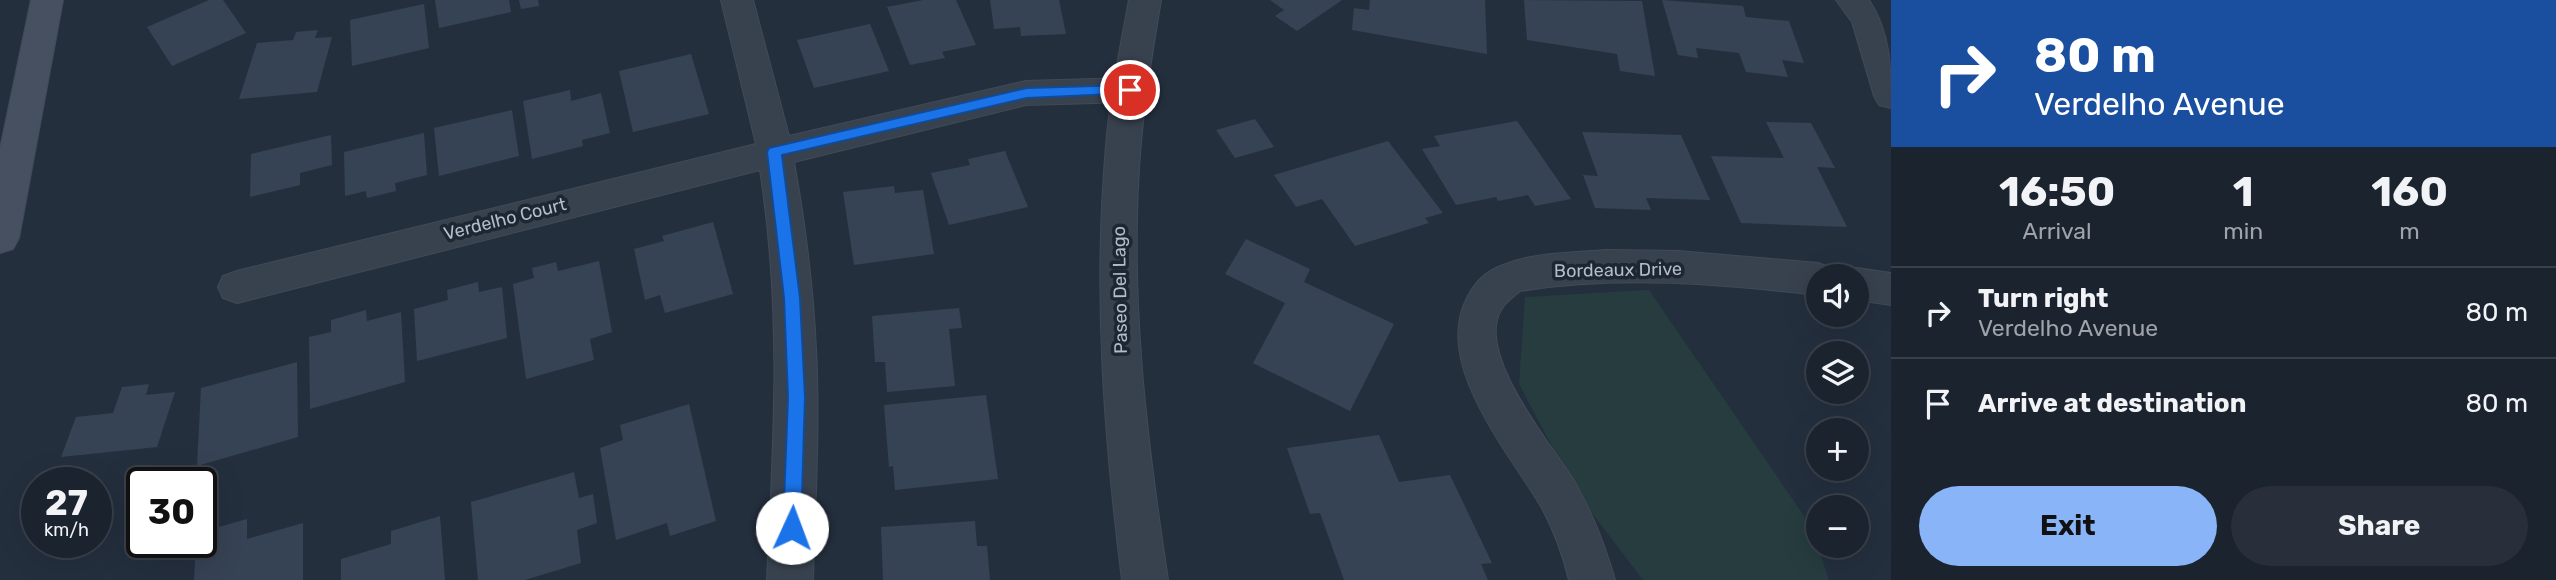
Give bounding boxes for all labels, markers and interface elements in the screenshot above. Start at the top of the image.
text: 80 m [2034,26,2156,84]
icon: right [1919,28,2010,119]
pin [1100,60,1160,120]
icon: arrive [1111,71,1149,109]
text: Verdelho Avenue [2034,85,2285,123]
text: 16:50 [1999,167,2115,217]
text: 1 [2233,167,2254,217]
text: 160 [2371,167,2448,217]
street label: Verdelho Court [441,193,569,245]
text: Arrival [2023,217,2092,245]
text: min [2223,217,2263,245]
text: m [2399,217,2420,245]
street label: Paseo Del Lago [1108,226,1132,354]
street label: Bordeaux Drive [1554,258,1682,282]
map controls [1806,264,1869,558]
button: sound [1806,264,1869,327]
text: Turn right [1978,283,2108,314]
icon: right [1919,294,1957,332]
text: 80 m [2465,297,2528,328]
text: Verdelho Avenue [1978,314,2158,342]
button: layers [1806,341,1869,404]
icon: arrive [1919,385,1957,423]
text: Arrive at destination [1978,388,2246,419]
text: 80 m [2465,388,2528,419]
button: + [1806,418,1869,481]
speed limit sign: 30 [126,467,217,558]
text: 27 [45,482,88,524]
button: Exit [1919,486,2217,566]
button: Share [2231,486,2528,566]
position arrow [755,491,829,565]
button: − [1806,495,1869,558]
text: km/h [44,519,89,541]

